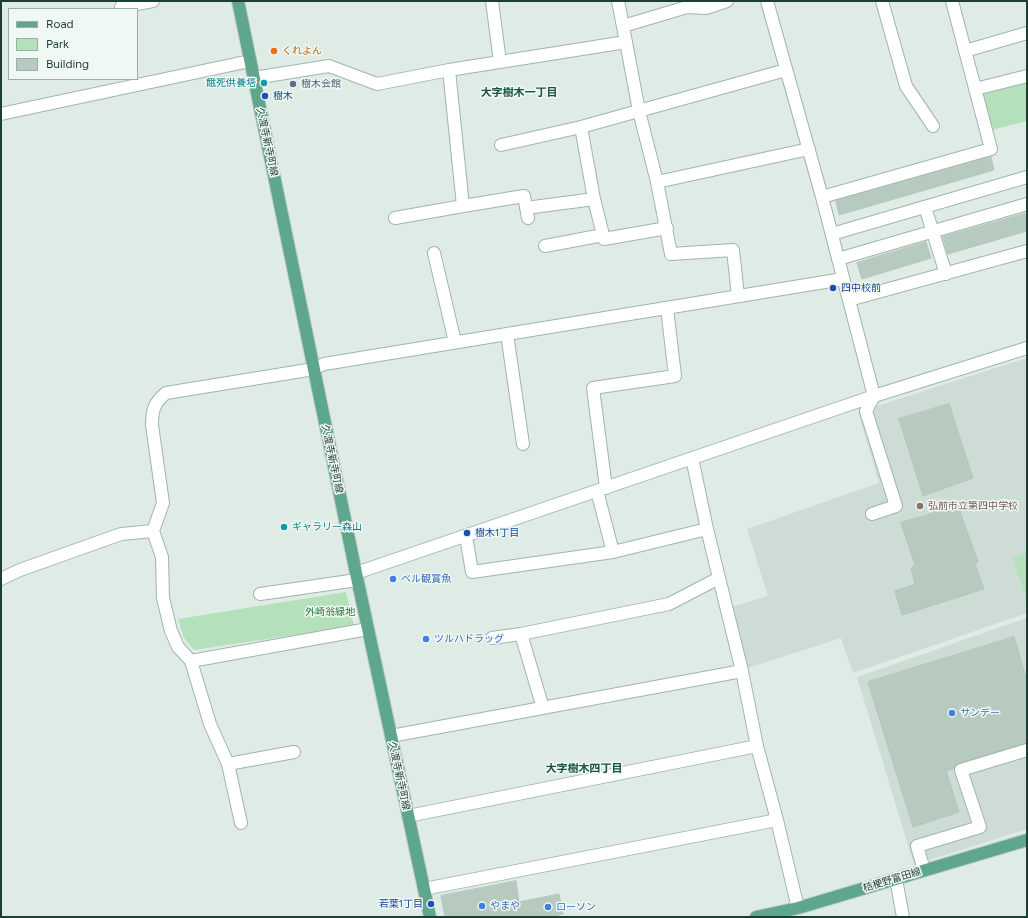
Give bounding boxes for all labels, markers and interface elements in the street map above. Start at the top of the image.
legend [8,8,138,80]
text: Road [46,17,74,31]
text: Park [46,37,69,51]
place label: くれよん [282,45,322,57]
marker: くれよん [269,46,279,56]
text: Building [46,57,89,71]
place label: 餓死供養塔 [206,77,256,89]
marker: 餓死供養塔 [259,78,269,88]
place label: 樹木会館 [301,78,341,90]
marker: 樹木会館 [288,79,298,89]
district label: 大字樹木一丁目 [481,86,557,100]
place label: 樹木 [273,90,293,102]
marker: 樹木 [260,91,270,101]
street label: 久渡寺新寺町線 [254,107,280,177]
place label: 四中校前 [841,282,881,294]
marker: 四中校前 [828,283,838,293]
street label: 久渡寺新寺町線 [319,424,345,494]
place label: 弘前市立第四中学校 [928,500,1018,512]
marker: 弘前市立第四中学校 [915,501,925,511]
place label: ギャラリー森山 [292,521,362,533]
marker: ギャラリー森山 [279,522,289,532]
place label: 樹木1丁目 [475,527,519,539]
marker: 樹木1丁目 [462,528,472,538]
place label: ベル観賞魚 [401,573,451,585]
marker: ベル観賞魚 [388,574,398,584]
park label: 外崎翁緑地 [305,606,355,618]
place label: ツルハドラッグ [434,633,504,645]
marker: ツルハドラッグ [421,634,431,644]
place label: サンデー [960,707,1000,719]
marker: サンデー [947,708,957,718]
street label: 久渡寺新寺町線 [386,741,412,811]
district label: 大字樹木四丁目 [546,762,622,776]
street label: 桔梗野富田線 [862,865,922,895]
place label: 若葉1丁目 [379,898,423,910]
marker: 若葉1丁目 [426,899,436,909]
place label: やまや [490,900,520,912]
marker: やまや [477,901,487,911]
place label: ローソン [556,901,596,913]
marker: ローソン [543,902,553,912]

